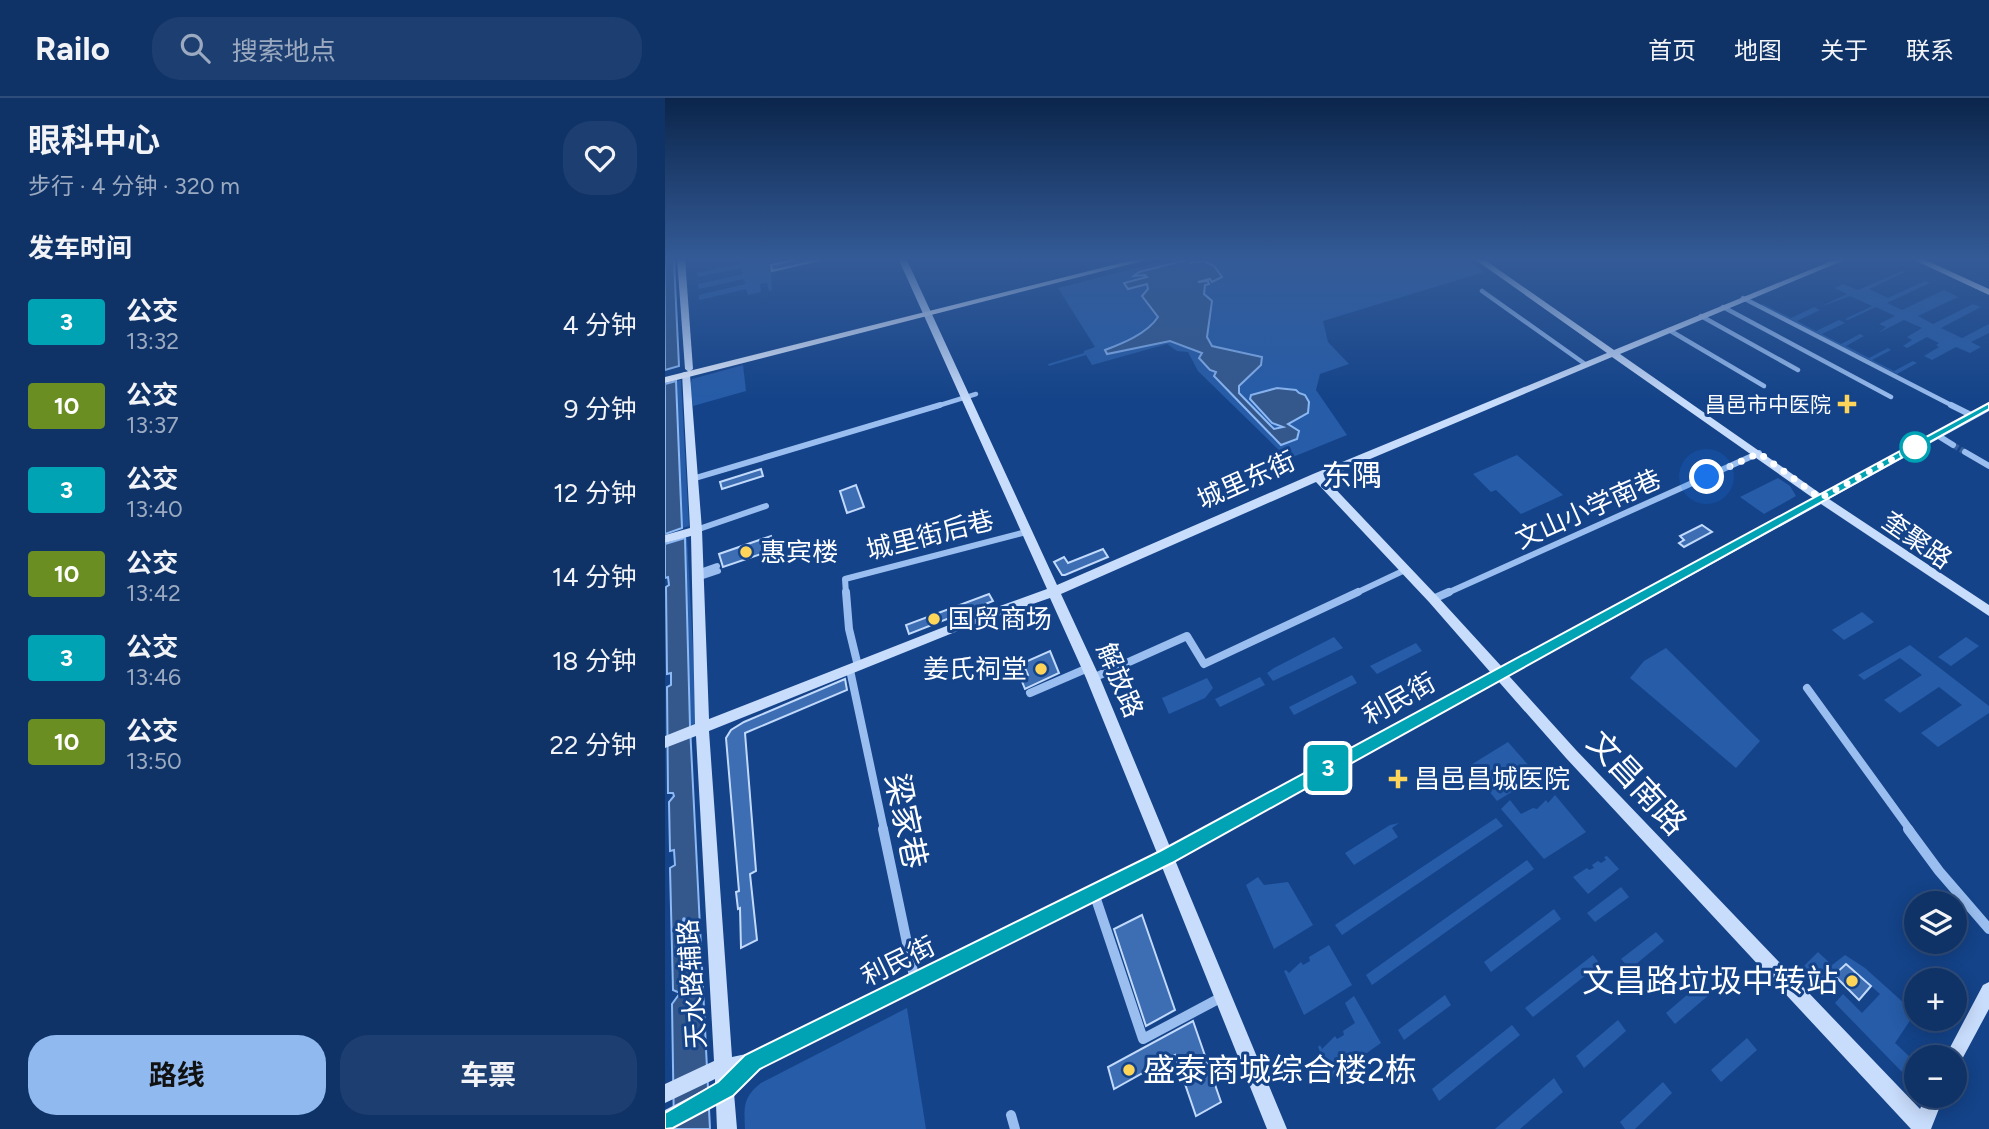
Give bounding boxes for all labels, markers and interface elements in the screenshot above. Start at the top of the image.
search box [152,17,642,80]
text: Railo [35,29,110,68]
icon: search [176,29,214,67]
text: 搜索地点 [232,35,336,67]
text: 首页 [1648,36,1696,65]
text: 地图 [1734,36,1782,65]
text: 关于 [1820,36,1868,65]
text: 联系 [1906,36,1954,65]
text: 眼科中心 [28,121,160,160]
button: heart [563,121,637,195]
text: 步行 · 4 分钟 · 320 m [28,172,240,200]
text: 发车时间 [28,232,132,264]
text: 公交 [126,295,178,327]
text: 3 [60,307,73,336]
text: 4 分钟 [562,309,637,341]
text: 13:32 [126,327,179,355]
text: 公交 [126,379,178,411]
text: 10 [54,391,79,420]
place label: 昌邑市中医院 [1705,392,1831,417]
text: 9 分钟 [564,393,637,425]
marker: 昌邑市中医院 [1837,394,1857,414]
text: 13:37 [126,411,179,439]
unlabelled marker [1900,432,1930,462]
street label: 城里东街 [1192,444,1300,516]
district label: 东隅 [1322,457,1382,494]
your location [1689,459,1724,494]
text: 公交 [126,463,178,495]
street label: 文山小学南巷 [1510,463,1666,555]
text: 3 [60,475,73,504]
text: 12 分钟 [553,477,637,509]
text: 13:40 [126,495,183,523]
street label: 城里街后巷 [863,504,997,566]
street label: 奎聚路 [1876,505,1958,575]
place label: 惠宾楼 [760,536,838,568]
marker: 惠宾楼 [738,544,754,560]
text: 公交 [126,547,178,579]
text: 10 [54,559,79,588]
text: 14 分钟 [552,561,637,593]
text: 13:42 [126,579,181,607]
place label: 国贸商场 [948,603,1052,635]
marker: 国贸商场 [926,611,942,627]
text: 公交 [126,631,178,663]
street label: 解放路 [1090,638,1150,722]
text: 3 [60,643,73,672]
text: 18 分钟 [552,645,637,677]
place label: 姜氏祠堂 [923,653,1027,685]
marker: 姜氏祠堂 [1033,661,1049,677]
text: 13:46 [126,663,181,691]
street label: 利民街 [1357,666,1441,732]
text: 公交 [126,715,178,747]
street label: 文昌南路 [1579,723,1695,843]
text: 10 [54,727,79,756]
text: 22 分钟 [550,729,637,761]
line badge: 3 [1305,745,1351,791]
text: 13:50 [126,747,182,775]
text: 3 [1321,753,1335,782]
place label: 昌邑昌城医院 [1414,763,1570,795]
marker: 昌邑昌城医院 [1388,769,1408,789]
street label: 梁家巷 [877,770,935,872]
map controls [1904,891,1967,1108]
button: layers [1904,891,1967,954]
street label: 天水路辅路 [672,918,712,1050]
street label: 利民街 [856,930,940,992]
place label: 文昌路垃圾中转站 [1582,962,1838,1000]
button: + [1904,968,1967,1031]
marker: 文昌路垃圾中转站 [1844,973,1860,989]
button: 路线 [28,1035,326,1115]
button: 车票 [340,1035,637,1115]
button: − [1904,1045,1967,1108]
place label: 盛泰商城综合楼2栋 [1143,1051,1417,1089]
marker: 盛泰商城综合楼2栋 [1121,1062,1137,1078]

